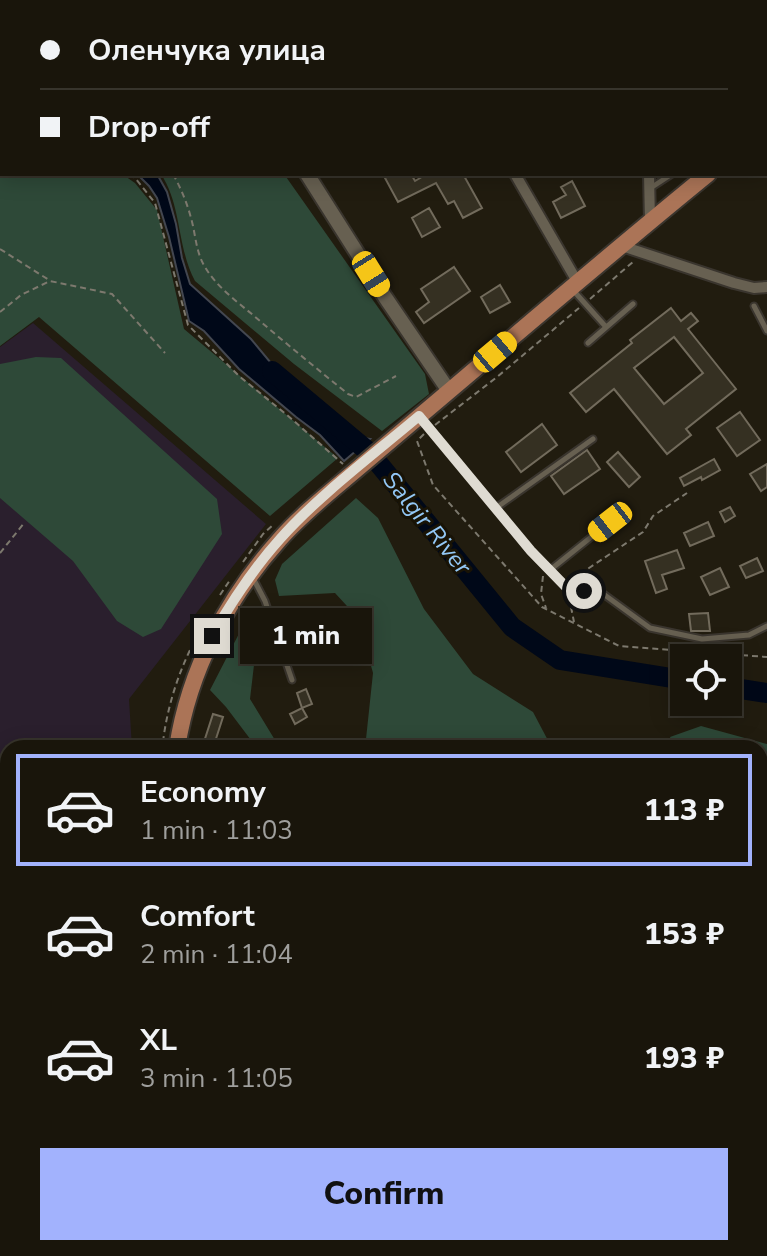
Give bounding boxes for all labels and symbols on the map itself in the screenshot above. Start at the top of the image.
car [348,247,394,301]
car [469,327,521,377]
water label: Salgir River [376,465,479,582]
car [584,498,636,546]
route start [566,573,602,609]
callout: 1 min [240,608,372,664]
route end [194,618,230,654]

